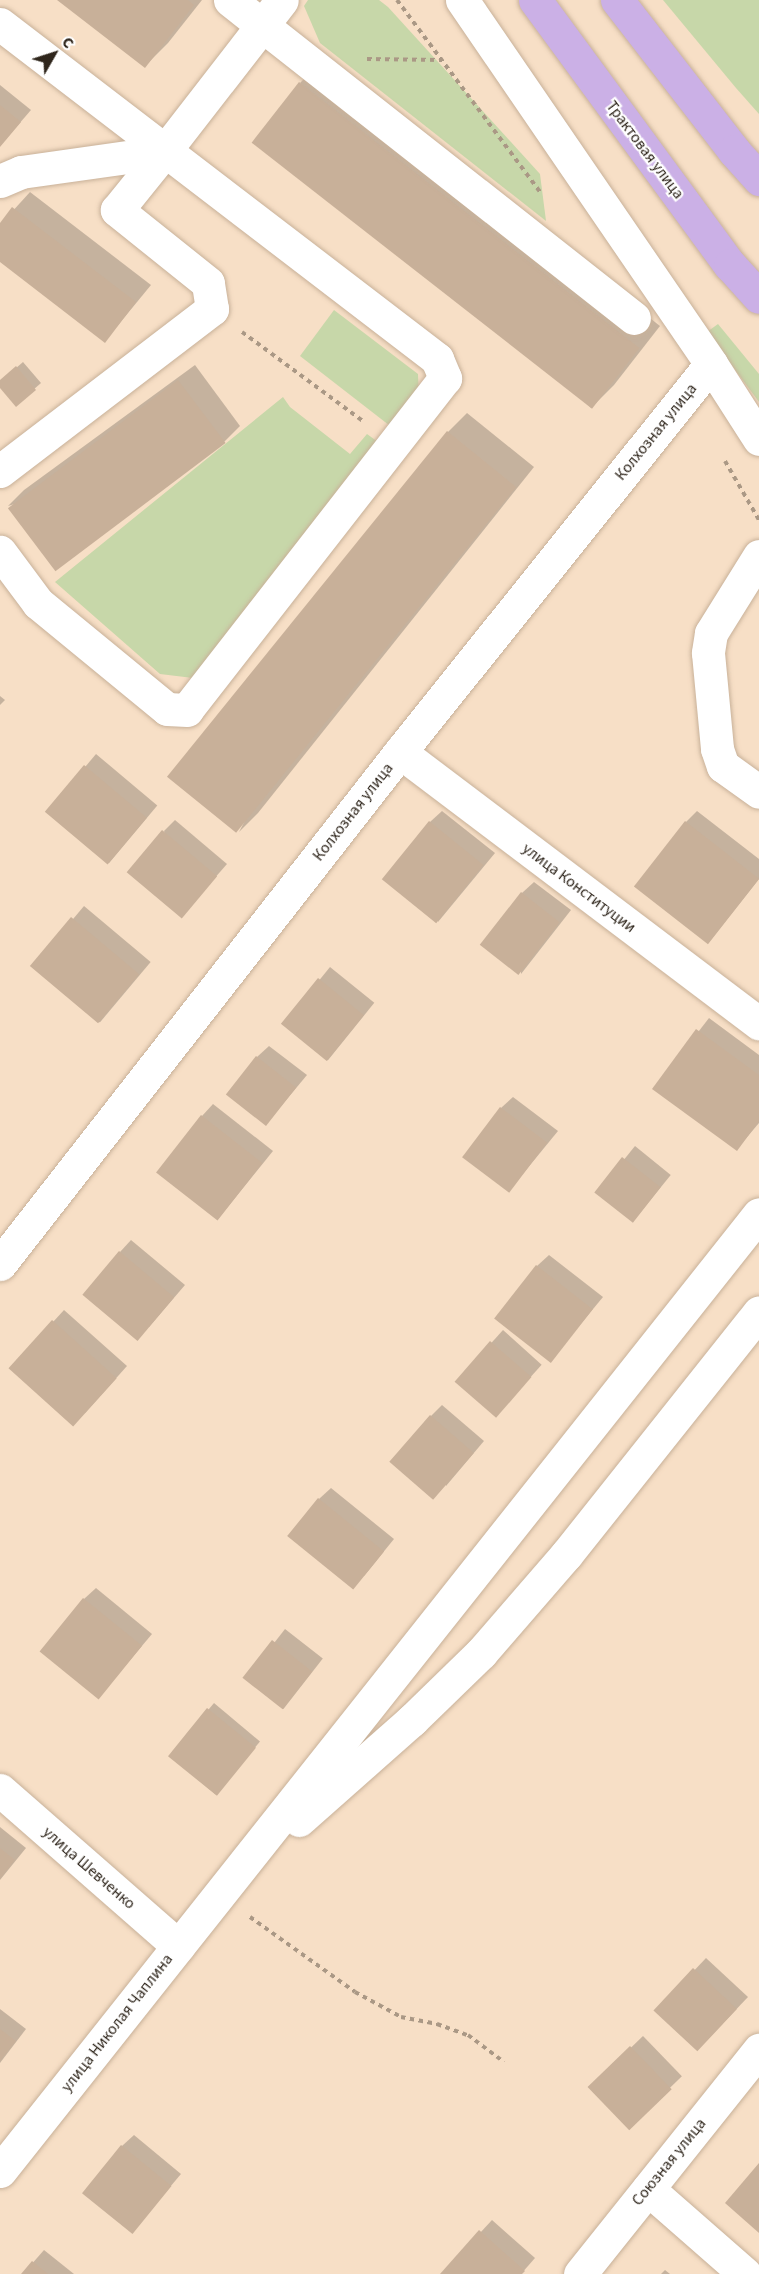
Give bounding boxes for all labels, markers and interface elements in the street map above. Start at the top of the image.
north arrow [24,24,84,84]
text: С [57,32,79,53]
street label: Трактовая улица [602,97,688,203]
street label: Колхозная улица [611,380,701,484]
street label: Колхозная улица [309,759,397,865]
street label: улица Конституции [518,839,640,937]
street label: улица Шевченко [39,1823,139,1913]
street label: улица Николая Чаплина [57,1950,177,2096]
street label: Союзная улица [628,2114,710,2210]

